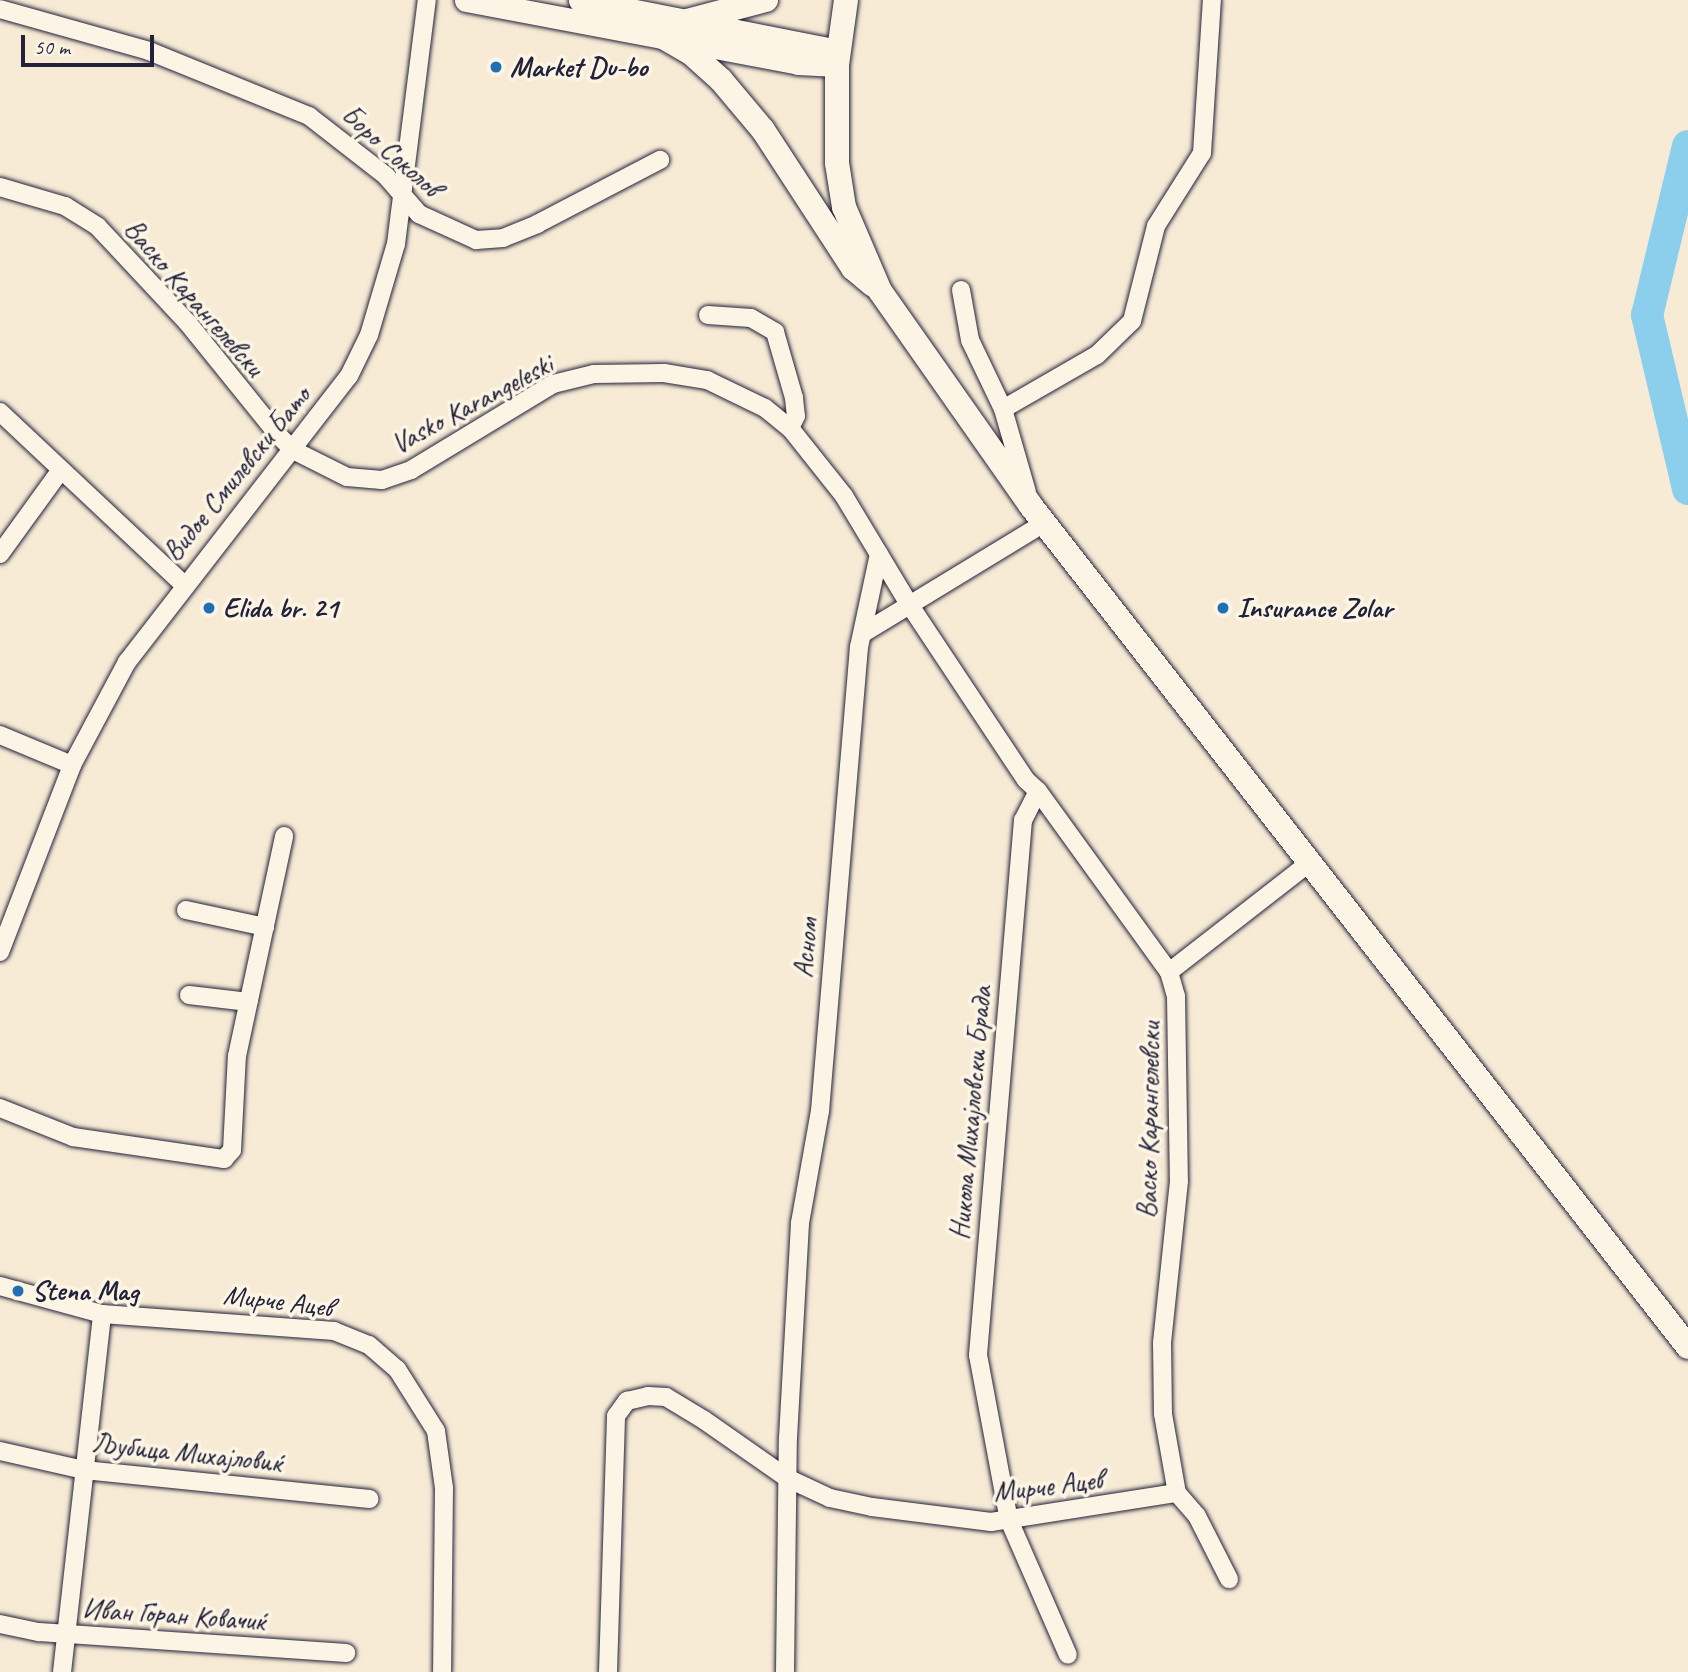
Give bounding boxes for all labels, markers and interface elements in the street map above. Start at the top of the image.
scale bar [24,21,158,65]
text: 50 m [34,34,70,60]
place label: Market Du-bo [510,50,647,84]
marker: Market Du-bo [488,59,504,75]
street label: Боро Соколов [335,99,447,203]
street label: Васко Карангелевски [116,212,272,384]
street label: Vasko Karangeleski [386,347,558,461]
street label: Видое Смилевски Бато [157,381,317,567]
place label: Elida br. 21 [223,591,338,625]
place label: Insurance Zolar [1237,591,1392,625]
marker: Elida br. 21 [201,600,217,616]
marker: Insurance Zolar [1215,600,1231,616]
street label: Асном [787,917,825,979]
street label: Никола Михајловски Брада [943,985,999,1241]
street label: Васко Карангелевски [1130,1021,1168,1219]
place label: Stena Mag [32,1274,139,1308]
street label: Мирче Ацев [221,1278,335,1324]
marker: Stena Mag [10,1283,26,1299]
street label: Љубица Михајловиќ [90,1426,284,1480]
street label: Мирче Ацев [991,1463,1105,1509]
street label: Иван Горан Ковачиќ [81,1592,267,1638]

